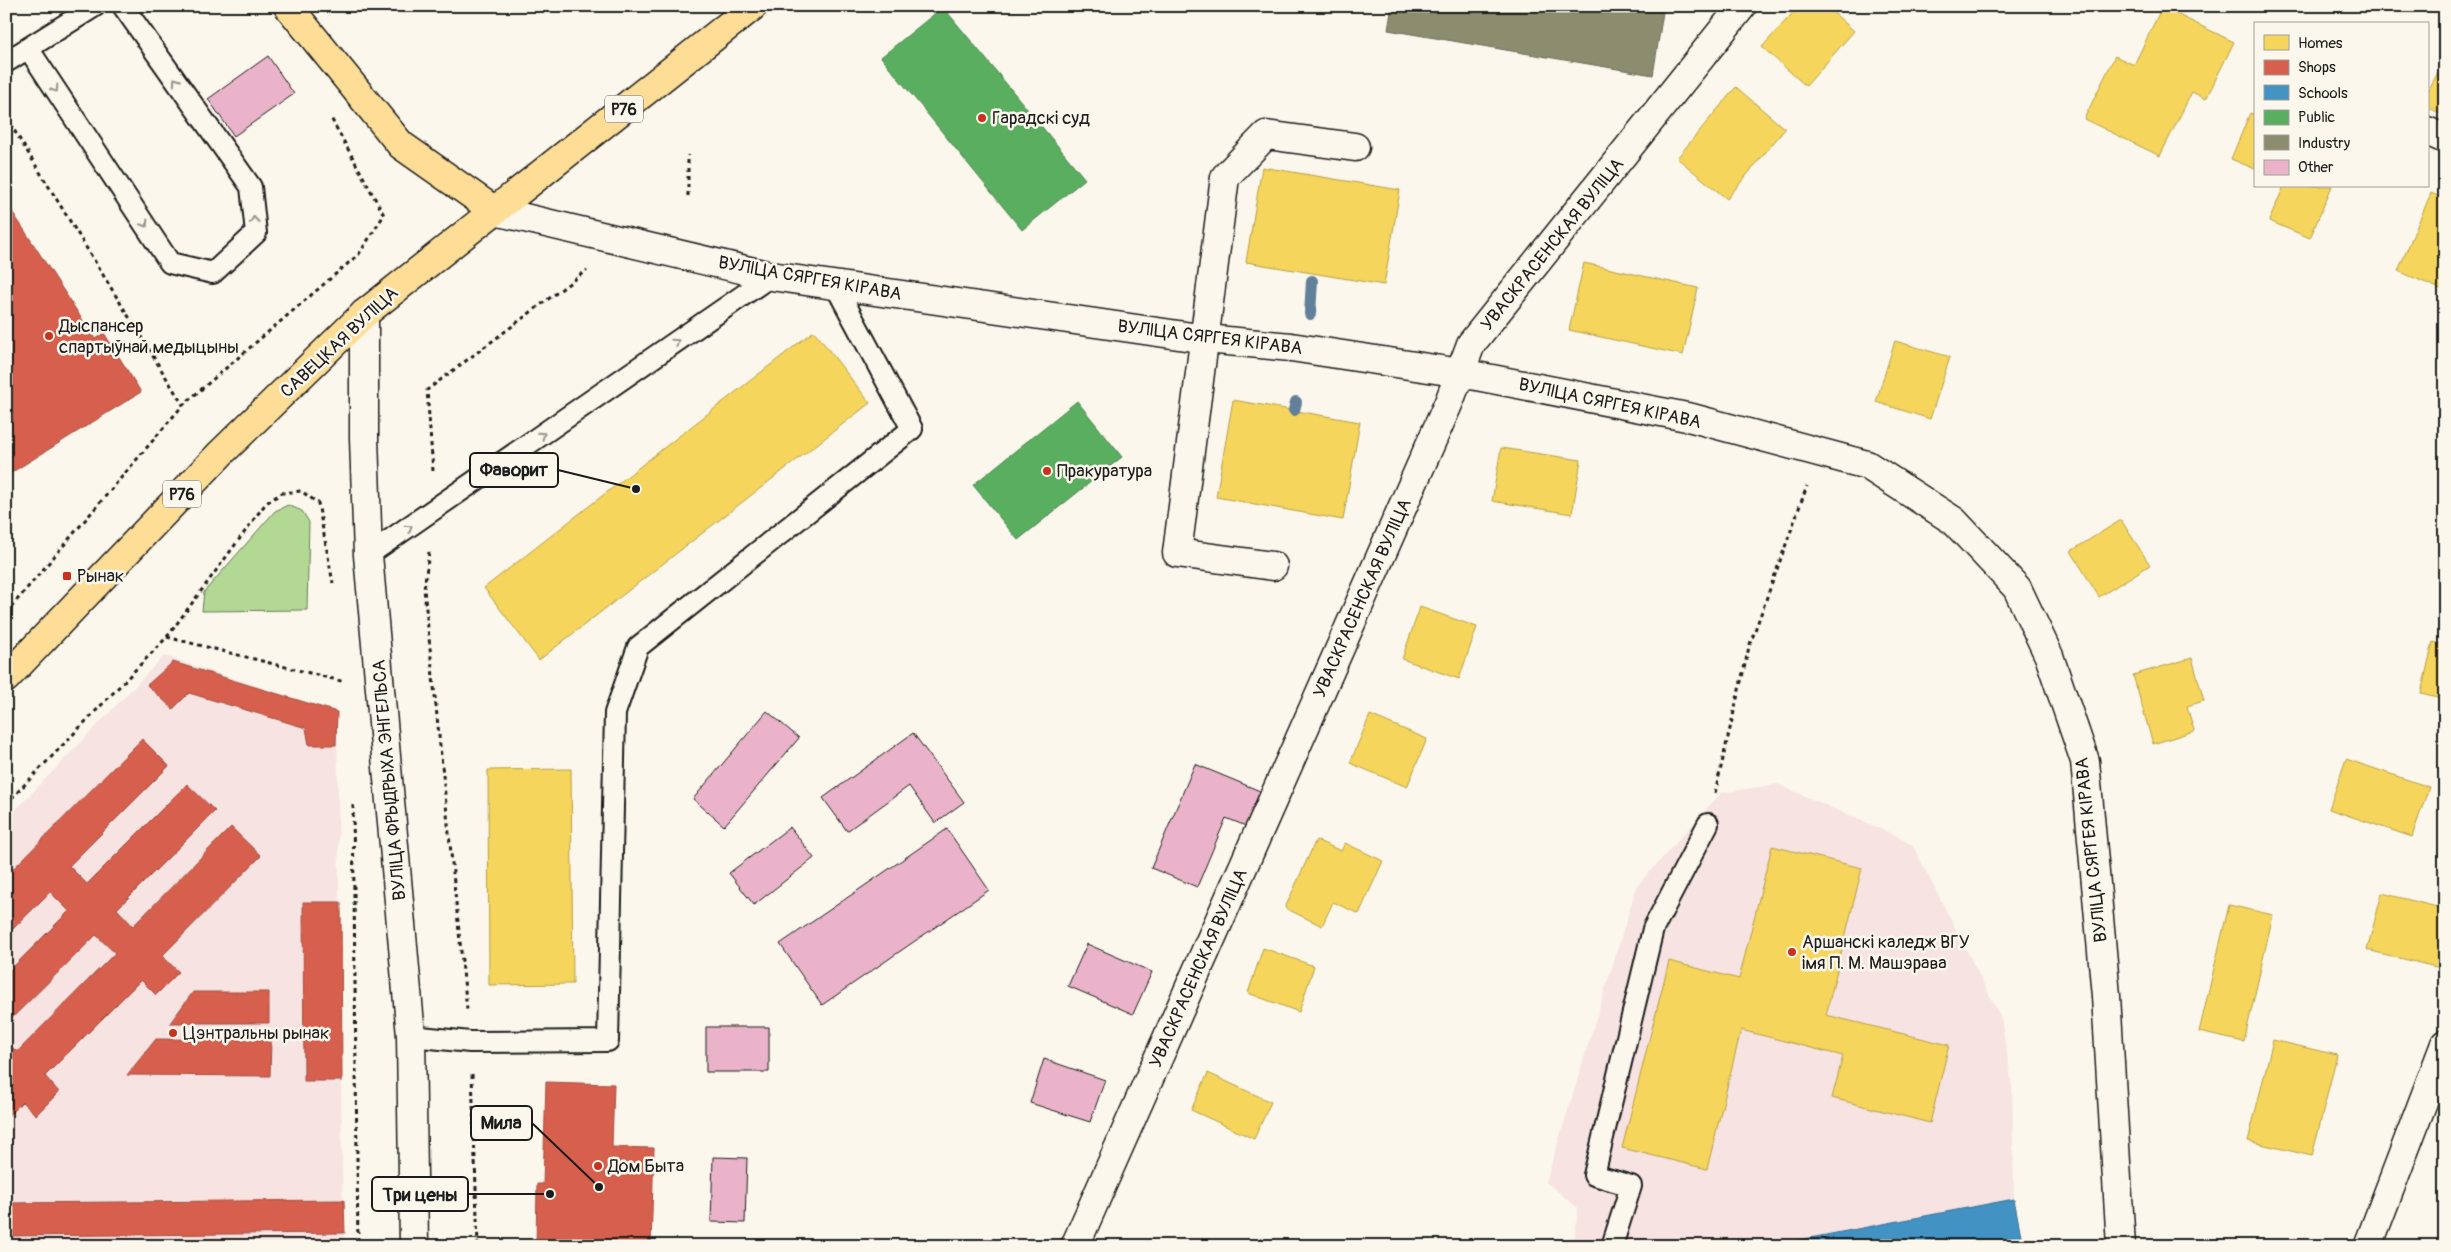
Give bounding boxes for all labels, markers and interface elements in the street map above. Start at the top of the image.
legend [2254,22,2428,188]
text: Homes [2298,34,2343,53]
text: Shops [2298,58,2336,77]
one-way arrow [173,78,182,87]
one-way arrow [49,83,58,93]
text: Schools [2298,84,2348,103]
road number: Р76 [605,96,643,122]
place label: Гарадскі суд [992,107,1090,130]
text: Public [2298,108,2335,127]
marker: Гарадскі суд [976,112,988,124]
text: Industry [2298,134,2351,153]
street label: УВАСКРАСЕНСКАЯ ВУЛІЦА [1476,153,1629,335]
text: Other [2298,158,2334,177]
one-way arrow [249,216,260,224]
one-way arrow [138,219,148,228]
street label: ВУЛІЦА СЯРГЕЯ КІРАВА [716,251,904,306]
street label: САВЕЦКАЯ ВУЛІЦА [276,282,403,403]
place label: Дыспансер спартыўнай медыцыны [58,315,239,359]
street label: ВУЛІЦА СЯРГЕЯ КІРАВА [1116,315,1304,360]
marker: Дыспансер спартыўнай медыцыны [43,330,55,342]
one-way arrow [670,339,679,348]
street label: ВУЛІЦА СЯРГЕЯ КІРАВА [1517,373,1704,434]
one-way arrow [536,432,546,441]
callout: Фаворит [470,453,558,487]
text: Фаворит [479,458,549,482]
place label: Пракуратура [1057,460,1152,483]
marker: Пракуратура [1041,465,1053,477]
road number: Р76 [163,480,201,508]
street label: УВАСКРАСЕНСКАЯ ВУЛІЦА [1308,495,1417,701]
one-way arrow [403,525,412,534]
place label: Рынак [77,565,124,588]
marker: Рынак [61,570,73,582]
street label: ВУЛІЦА ФРЫДРЫХА ЭНГЕЛЬСА [367,658,411,901]
street label: ВУЛІЦА СЯРГЕЯ КІРАВА [2070,756,2113,944]
street label: УВАСКРАСЕНСКАЯ ВУЛІЦА [1144,865,1253,1071]
place label: Аршанскі каледж ВГУ імя П. М. Машэрава [1802,931,1970,975]
marker: Аршанскі каледж ВГУ імя П. М. Машэрава [1786,946,1798,958]
place label: Цэнтральны рынак [183,1022,329,1045]
marker: Цэнтральны рынак [167,1027,179,1039]
callout: Мила [471,1106,532,1140]
text: Мила [481,1111,522,1135]
place label: Дом Быта [607,1155,684,1178]
marker: Дом Быта [592,1160,604,1172]
callout: Три цены [372,1177,468,1211]
text: Три цены [381,1183,458,1207]

